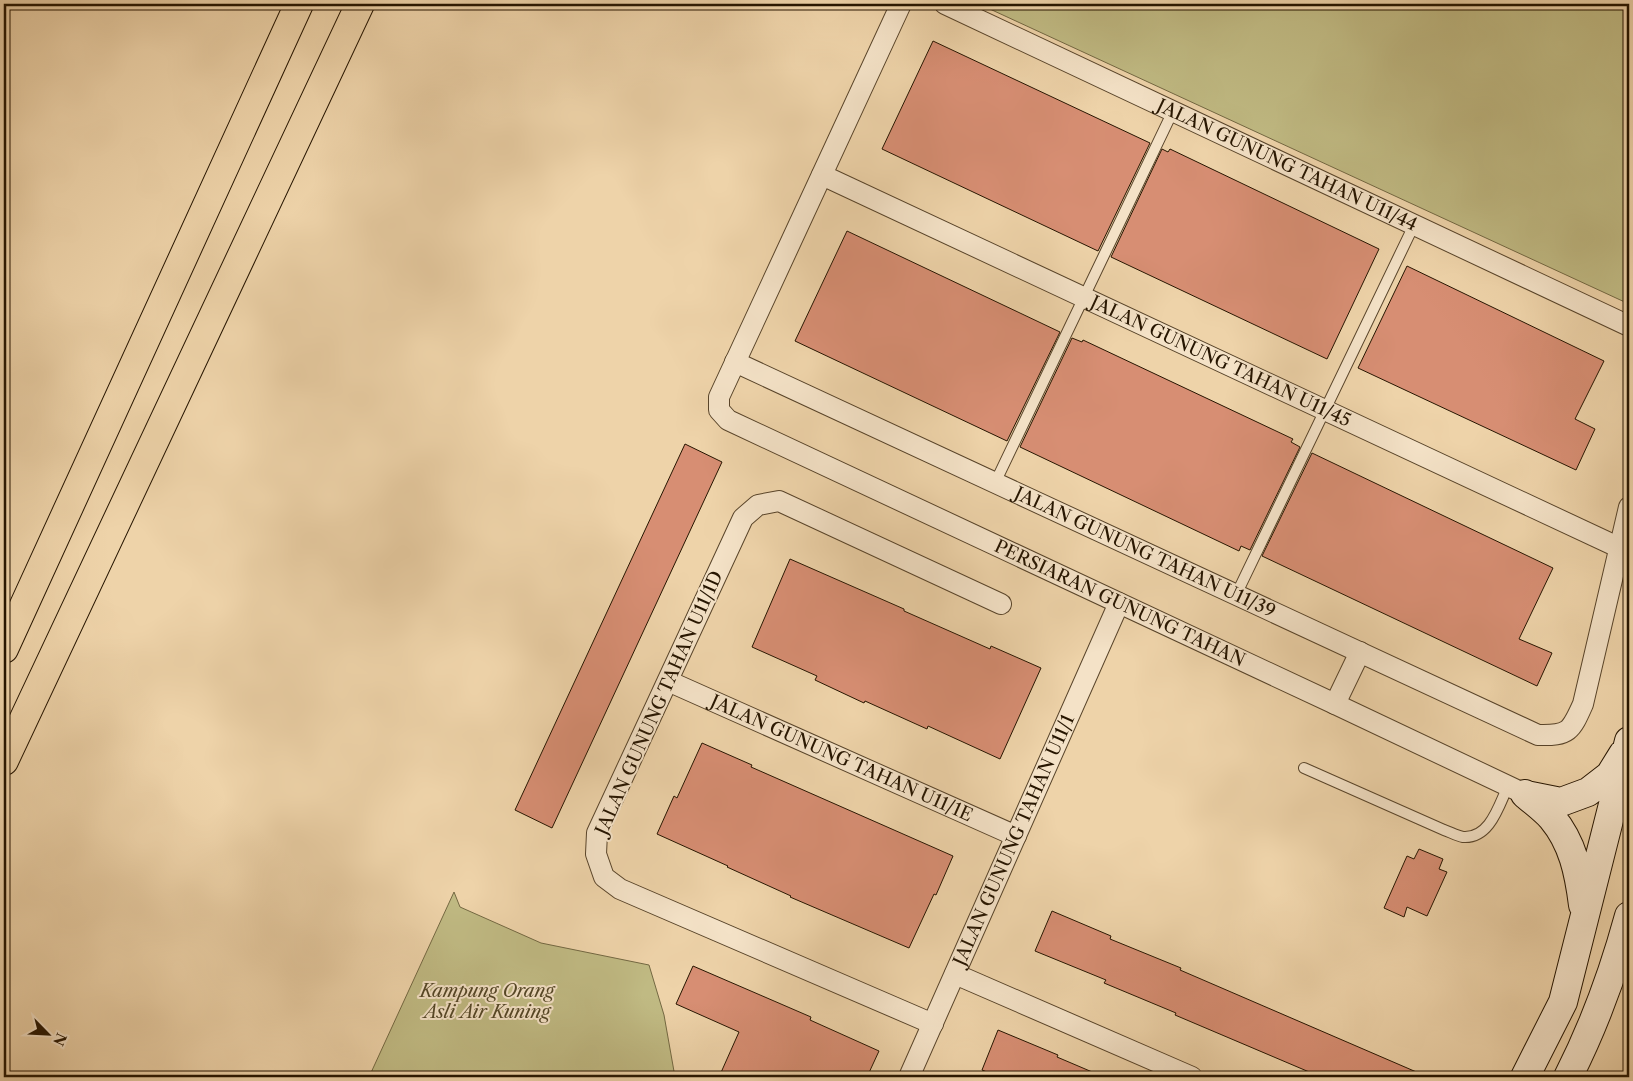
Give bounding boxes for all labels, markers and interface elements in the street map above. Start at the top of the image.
street label: JALAN GUNUNG TAHAN U11/44 [1151,93,1421,236]
street label: JALAN GUNUNG TAHAN U11/45 [1084,290,1354,432]
street label: JALAN GUNUNG TAHAN U11/39 [1008,481,1279,622]
street label: PERSIARAN GUNUNG TAHAN [991,535,1249,671]
street label: JALAN GUNUNG TAHAN U11/1D [589,567,727,841]
street label: JALAN GUNUNG TAHAN U11/1E [704,689,976,826]
street label: JALAN GUNUNG TAHAN U11/1 [947,711,1079,972]
park label: Kampung Orang Asli Air Kuning [418,980,556,1023]
north arrow [22,1008,72,1058]
text: N [49,1030,71,1049]

